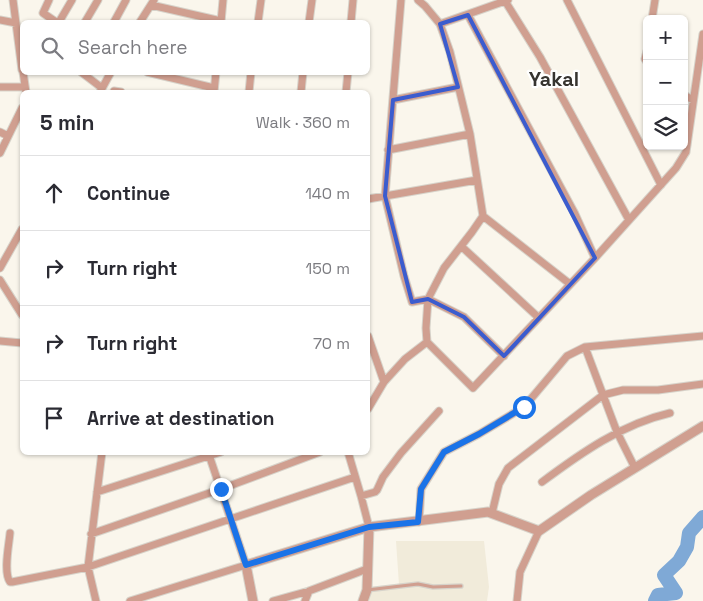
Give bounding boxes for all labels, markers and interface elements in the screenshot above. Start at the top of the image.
map controls [643,15,688,150]
button: + [643,15,688,60]
search box [20,20,370,75]
icon: search [38,34,66,62]
text: Search here [78,35,188,60]
button: − [643,60,688,105]
district label: Yakal [529,66,579,92]
button: layers [643,105,688,150]
text: 5 min [40,109,94,136]
text: Walk · 360 m [256,112,350,133]
icon: ahead [40,179,68,207]
text: Continue [87,181,170,206]
text: 140 m [305,183,350,204]
icon: right [40,254,68,282]
text: Turn right [87,256,177,281]
text: 150 m [306,258,350,279]
icon: right [40,329,68,357]
text: Turn right [87,331,177,356]
text: 70 m [313,333,350,354]
route start [513,396,536,419]
icon: arrive [40,404,68,432]
text: Arrive at destination [87,406,275,431]
route end [210,478,233,501]

